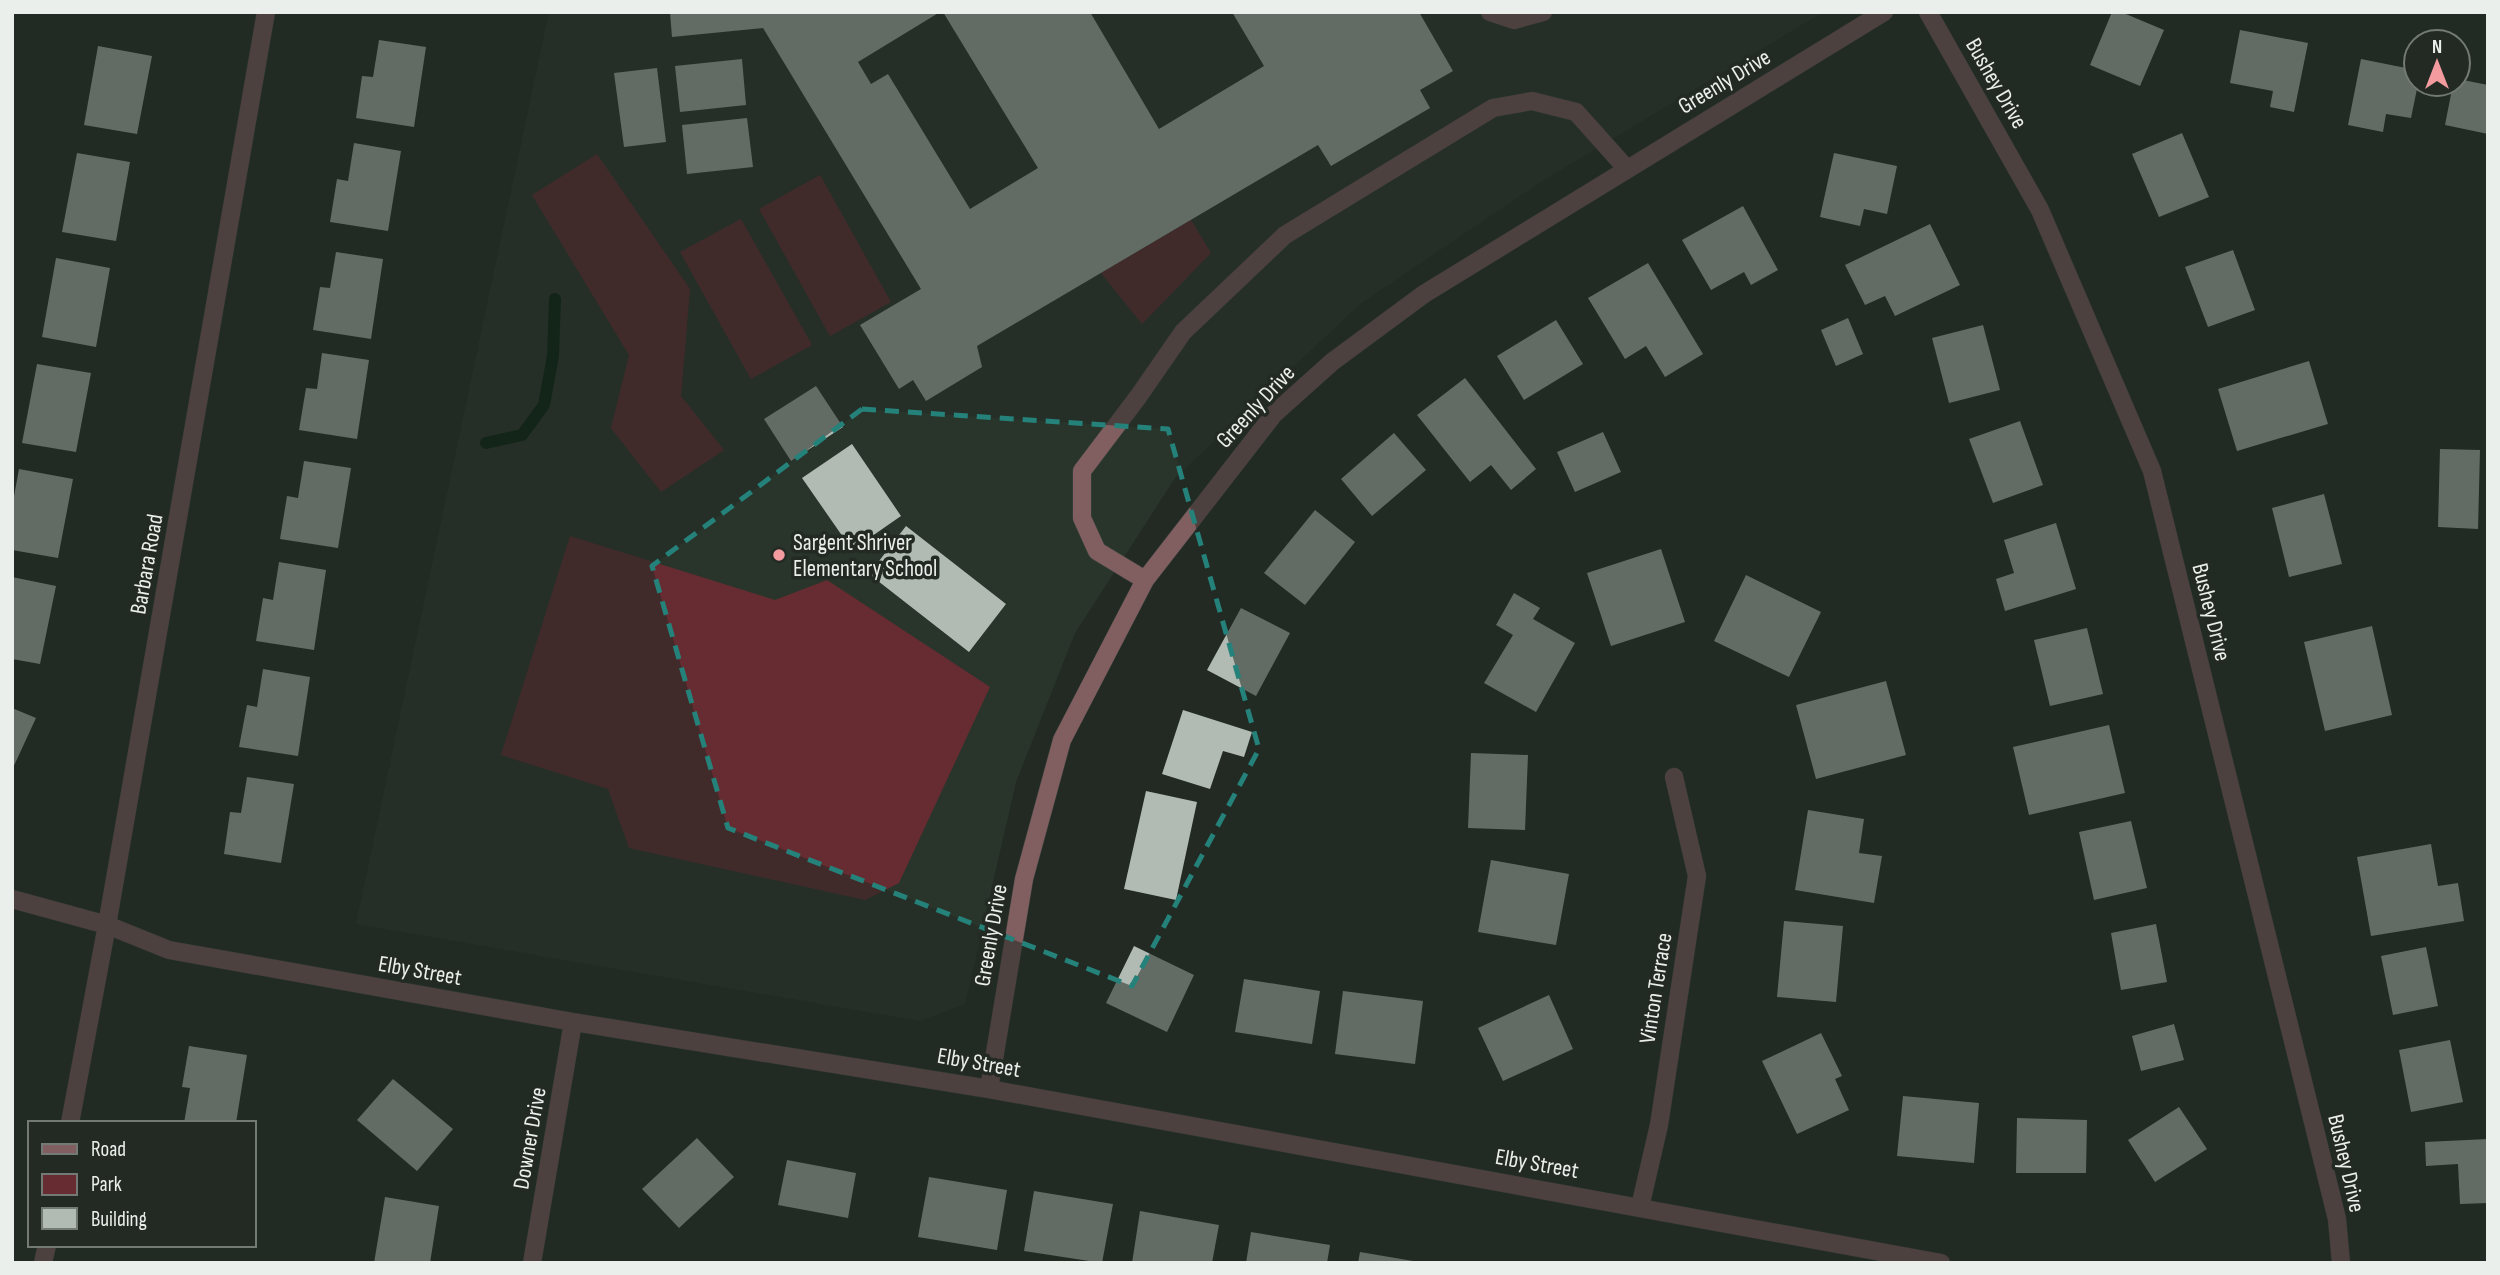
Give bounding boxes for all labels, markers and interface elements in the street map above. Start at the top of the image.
north arrow [2402,28,2472,98]
street label: Bushey Drive [1959,33,2033,134]
text: N [2432,36,2442,59]
street label: Greenly Drive [1673,43,1776,120]
street label: Greenly Drive [1210,359,1301,454]
street label: Barbara Road [124,512,170,616]
place label: Sargent Shriver Elementary School [793,529,937,583]
marker: Sargent Shriver Elementary School [771,547,787,563]
street label: Bushey Drive [2185,560,2237,664]
street label: Greenly Drive [968,882,1014,988]
street label: Vinton Terrace [1633,931,1679,1045]
street label: Elby Street [376,950,464,992]
street label: Elby Street [935,1042,1023,1084]
street label: Downer Drive [507,1085,553,1191]
street label: Bushey Drive [2321,1111,2371,1215]
legend [28,1121,256,1247]
text: Road [91,1137,126,1162]
street label: Elby Street [1493,1143,1581,1185]
text: Park [91,1172,122,1197]
text: Building [91,1207,147,1232]

